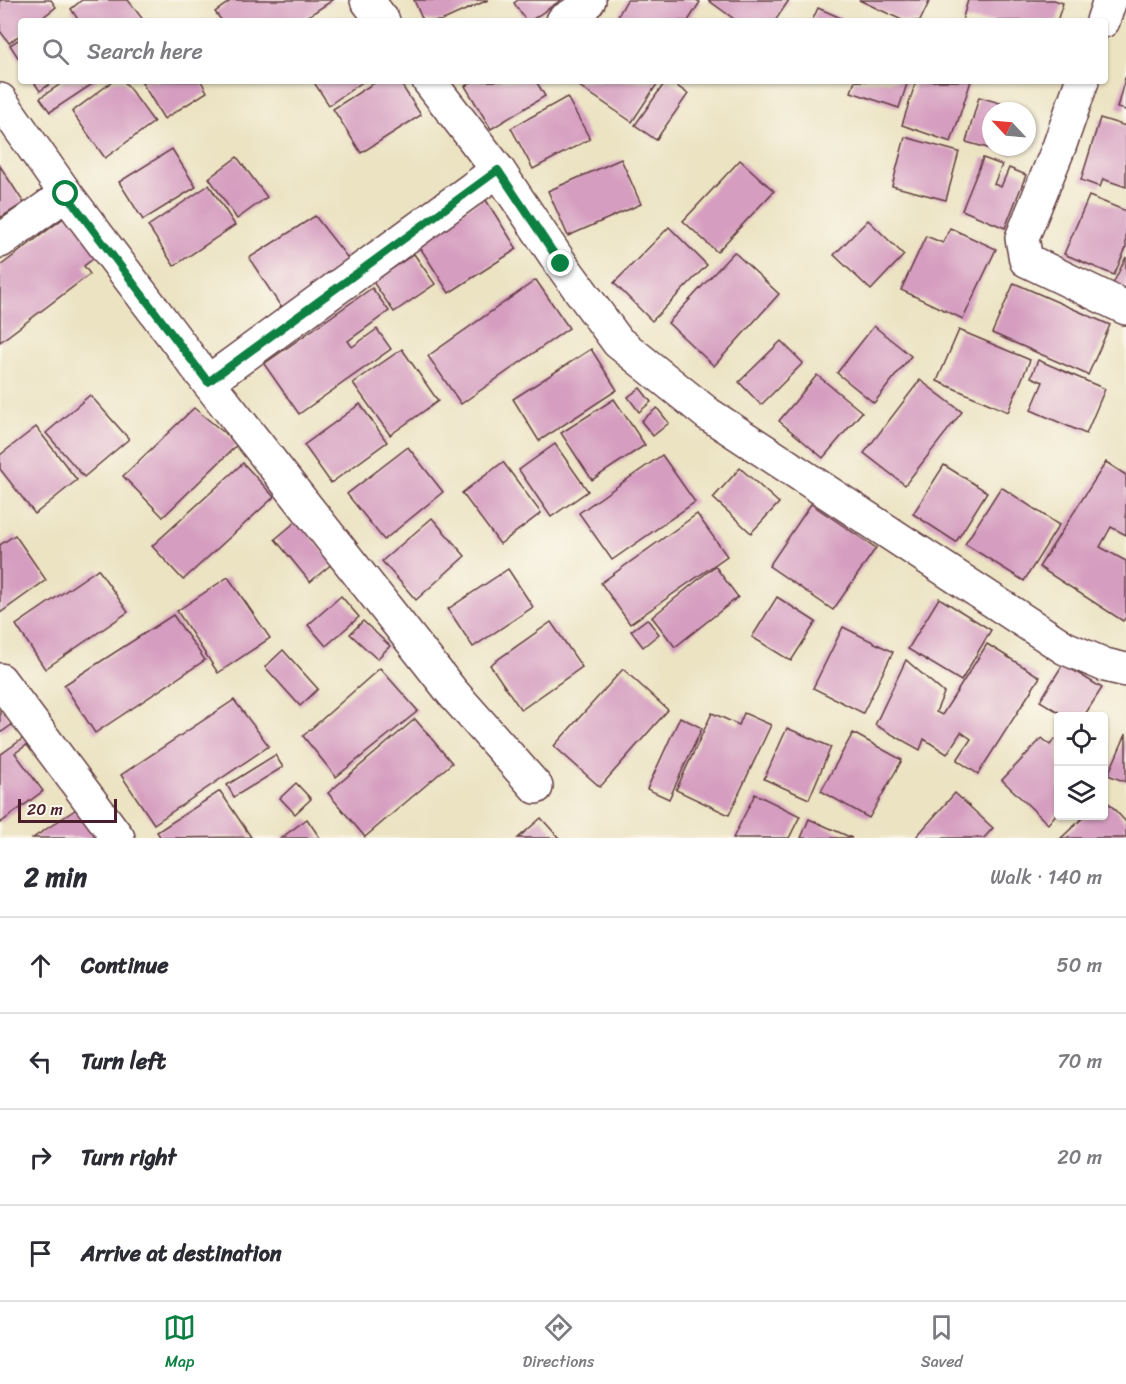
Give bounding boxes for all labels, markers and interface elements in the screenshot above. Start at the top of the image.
search box [18,18,1108,84]
text: Search here [87,32,203,71]
icon: search [39,35,72,68]
north arrow [982,102,1036,156]
route start [52,180,78,206]
route end [547,250,573,276]
map controls [1054,712,1108,820]
button: locate [1054,712,1108,766]
button: layers [1054,766,1108,820]
text: 20 m [27,795,63,824]
scale bar [18,796,117,824]
text: 2 min [24,854,87,900]
text: Walk · 140 m [990,860,1102,895]
text: Continue [81,946,169,985]
text: 50 m [1057,948,1102,983]
icon: ahead [24,949,57,982]
text: Turn left [81,1042,166,1081]
text: 70 m [1057,1044,1102,1079]
icon: left [24,1045,57,1078]
text: Turn right [81,1138,176,1177]
text: 20 m [1057,1140,1102,1175]
icon: right [24,1141,57,1174]
text: Arrive at destination [81,1234,282,1273]
icon: arrive [24,1237,57,1270]
tab: Map [163,1311,196,1376]
tab: Directions [523,1311,594,1376]
tab: Saved [921,1311,963,1376]

